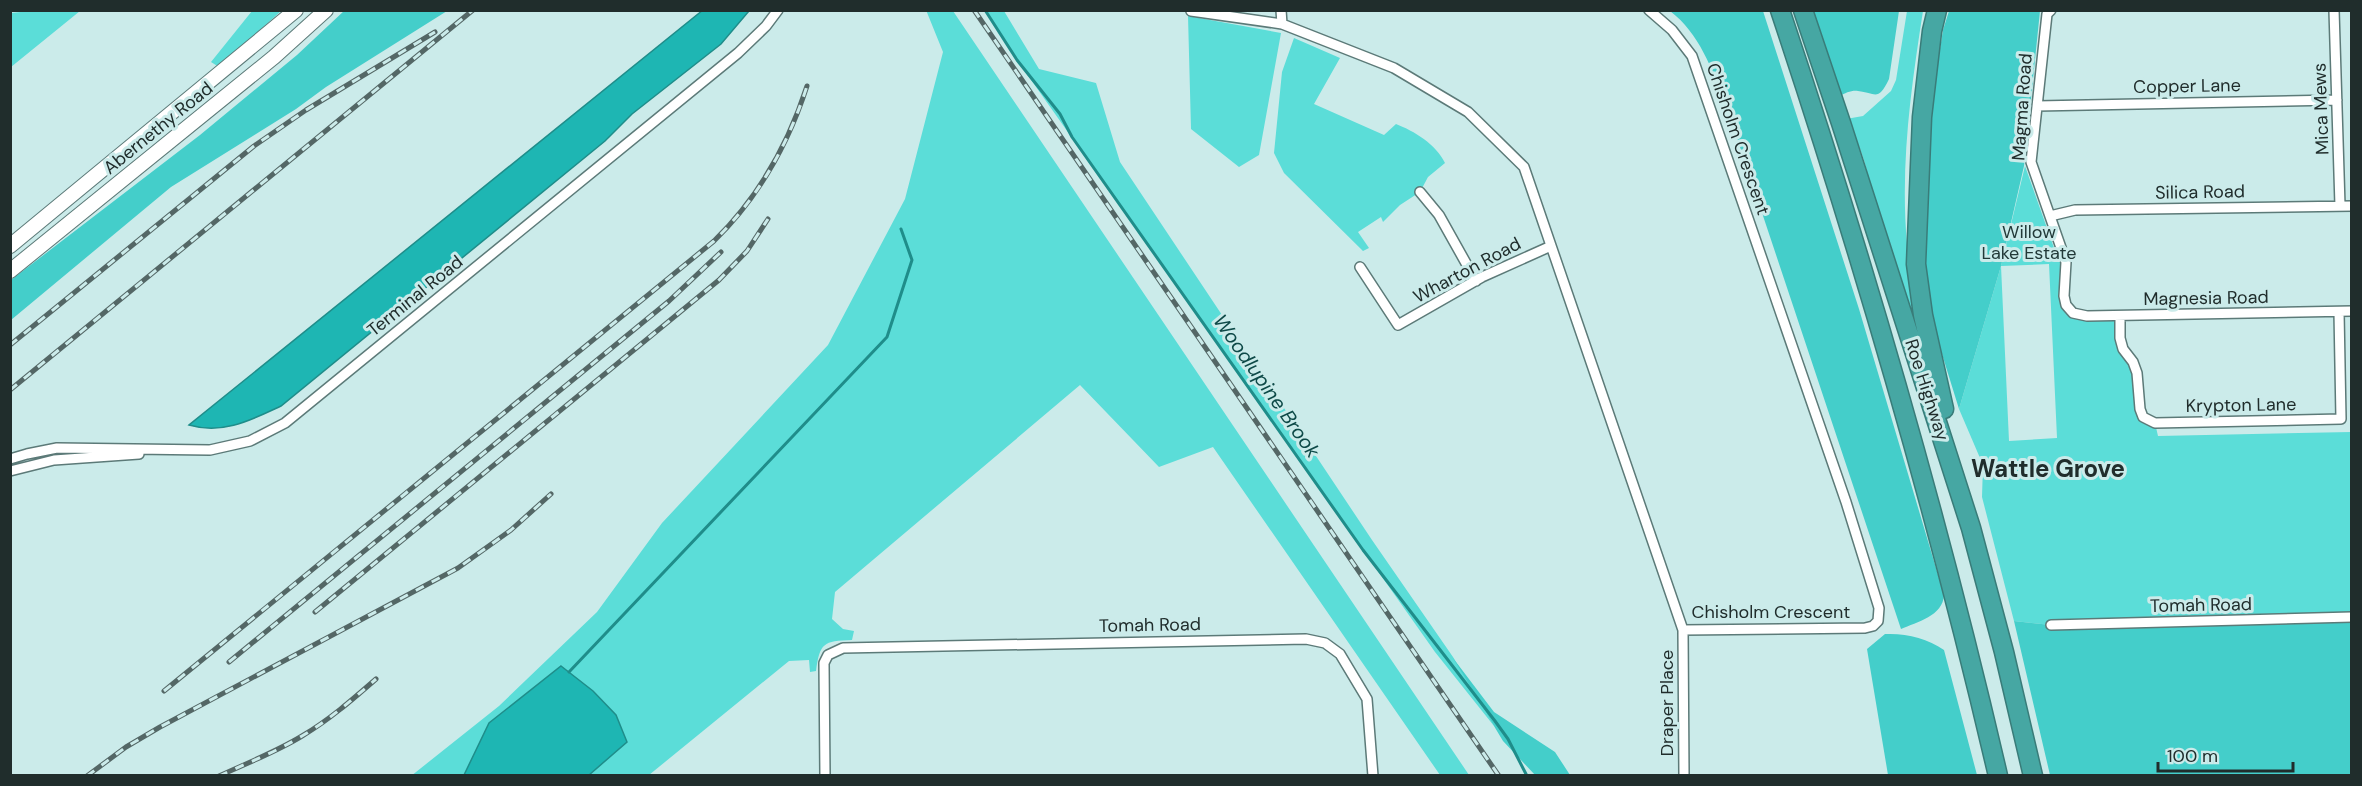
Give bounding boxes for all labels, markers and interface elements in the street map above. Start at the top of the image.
street label: Magma Road [2006,53,2038,161]
street label: Chisholm Crescent [1701,60,1775,218]
street label: Mica Mews [2307,63,2335,155]
street label: Copper Lane [2133,73,2241,99]
street label: Abernethy Road [98,76,218,180]
street label: Silica Road [2155,179,2245,205]
park label: Willow Lake Estate [1981,220,2077,265]
street label: Wharton Road [1409,232,1525,308]
street label: Terminal Road [362,250,468,342]
street label: Magnesia Road [2143,285,2269,311]
water label: Woodlupine Brook [1208,309,1327,464]
street label: Roe Highway [1899,336,1955,444]
street label: Krypton Lane [2186,392,2296,418]
district label: Wattle Grove [1971,453,2125,484]
street label: Tomah Road [2150,592,2252,618]
street label: Chisholm Crescent [1692,600,1850,624]
street label: Tomah Road [1099,612,1201,638]
street label: Draper Place [1655,650,1679,756]
scale bar [2158,735,2293,773]
text: 100 m [2167,744,2218,768]

